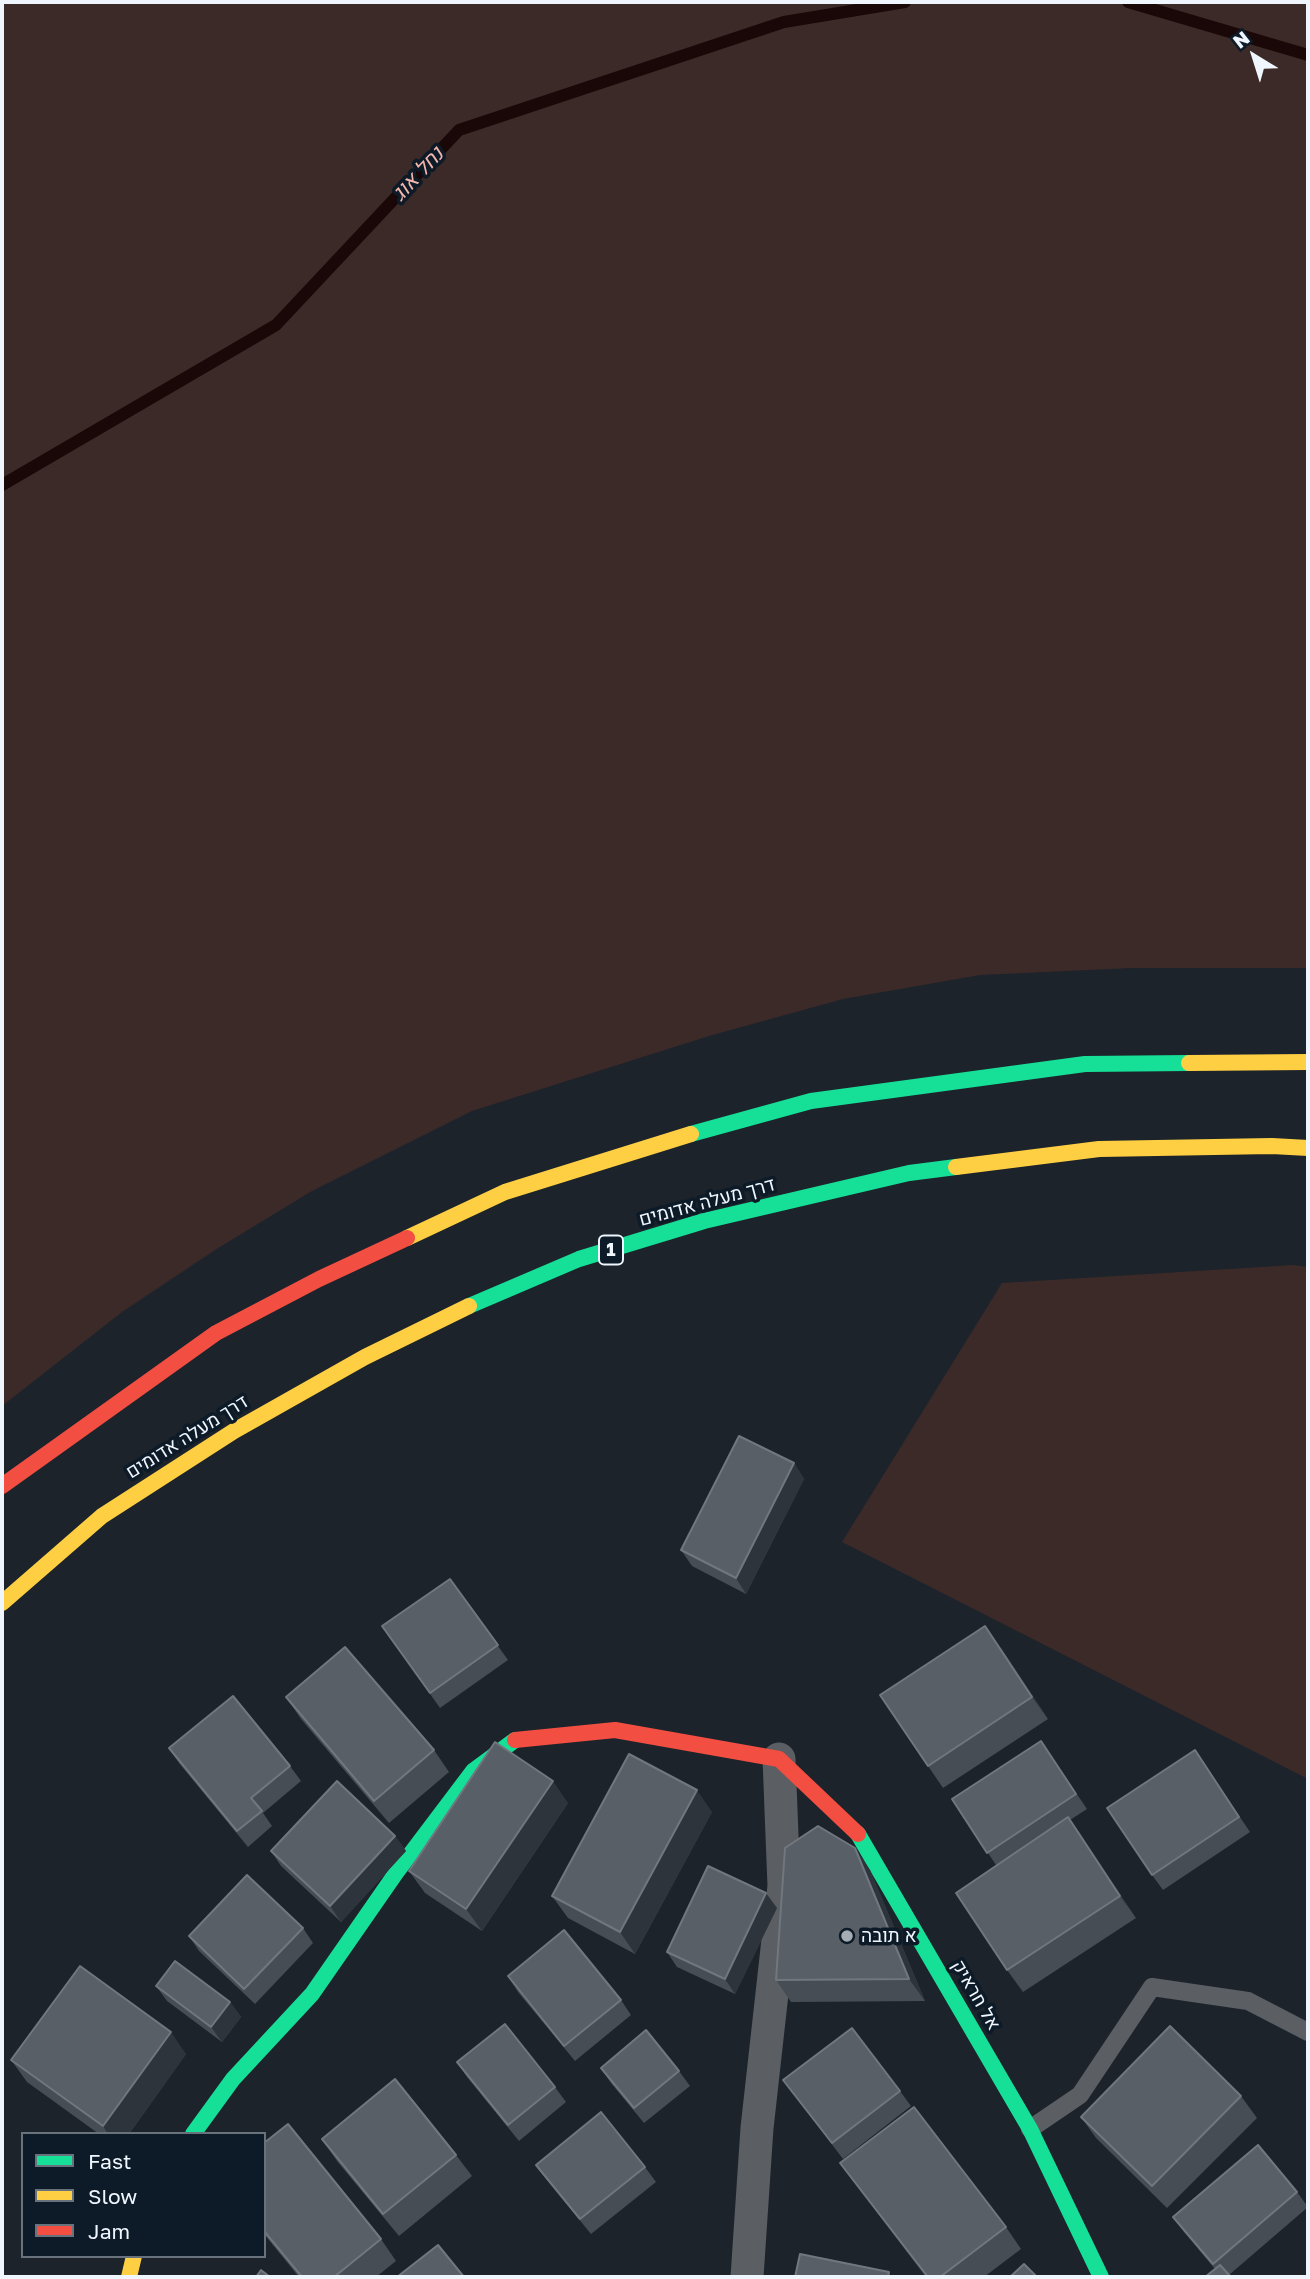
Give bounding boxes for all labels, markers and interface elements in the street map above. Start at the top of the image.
north arrow [1219,21,1289,91]
text: N [1228,26,1254,53]
water label: נחל אוג [387,142,449,206]
street label: דרך מעלה אדומים [637,1173,777,1231]
road number: 1 [599,1236,623,1265]
street label: דרך מעלה אדומים [122,1390,252,1484]
place label: א תובה [861,1925,917,1947]
marker: א תובה [839,1928,855,1944]
street label: אל חראיק [947,1956,1005,2034]
legend [21,2132,266,2258]
text: Fast [88,2148,131,2174]
text: Slow [88,2183,137,2209]
text: Jam [88,2218,130,2244]

